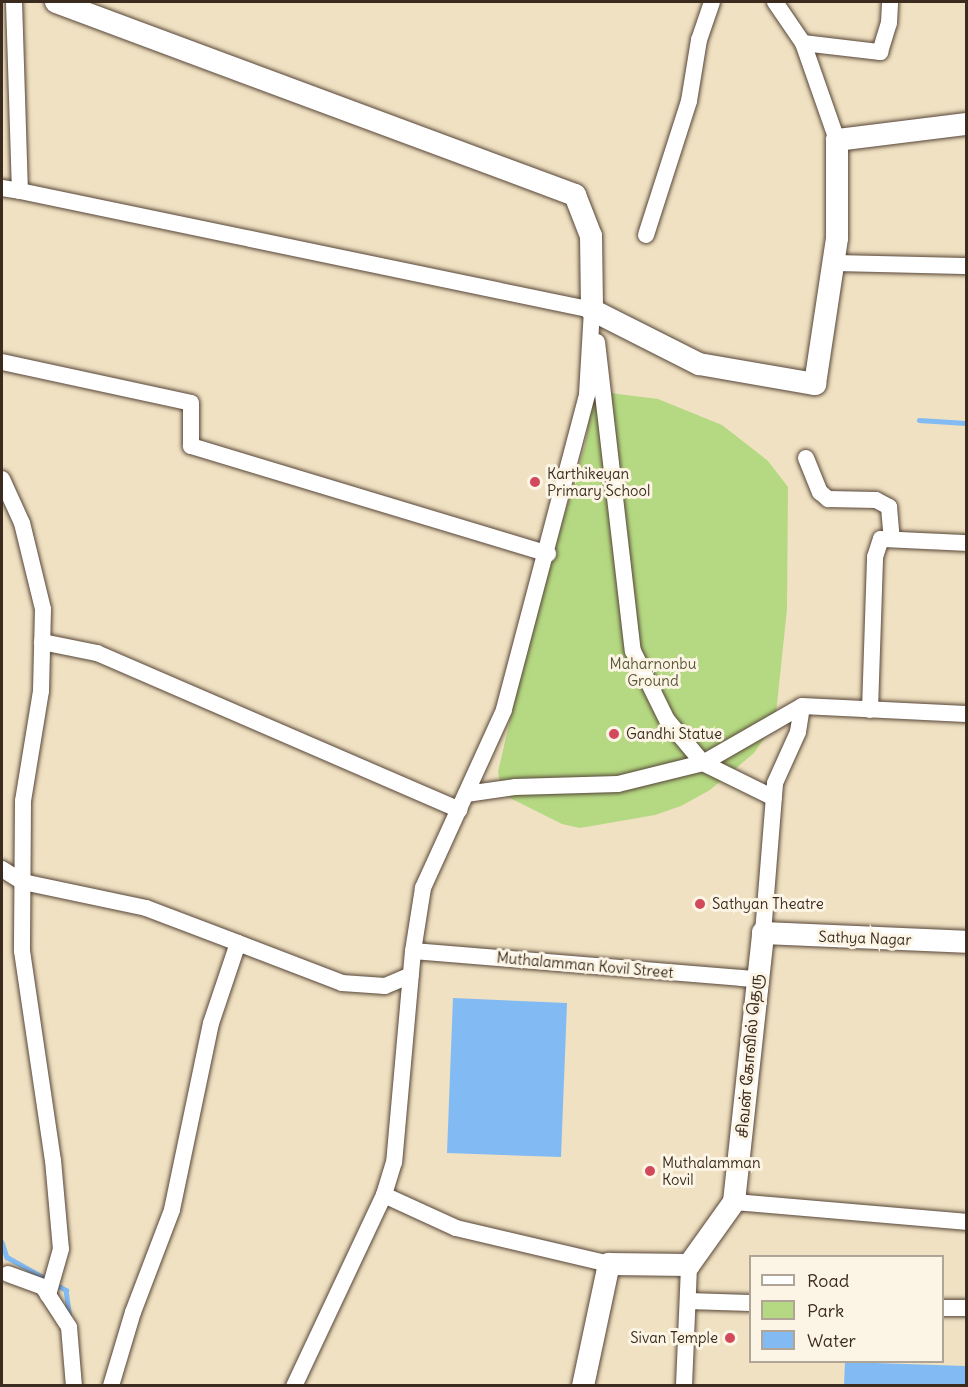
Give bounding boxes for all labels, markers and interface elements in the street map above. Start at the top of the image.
place label: Karthikeyan Primary School [547,464,650,499]
marker: Karthikeyan Primary School [528,475,542,489]
park label: Maharnonbu Ground [610,654,696,689]
place label: Gandhi Statue [626,725,722,743]
marker: Gandhi Statue [607,727,621,741]
place label: Sathyan Theatre [712,895,824,913]
marker: Sathyan Theatre [693,897,707,911]
street label: Sathya Nagar [818,927,912,949]
street label: Muthalamman Kovil Street [496,948,674,982]
street label: சிவன் கோவில் தெரு [733,973,765,1139]
place label: Muthalamman Kovil [662,1153,761,1188]
marker: Muthalamman Kovil [643,1164,657,1178]
legend [749,1255,944,1363]
text: Road [807,1269,849,1292]
text: Park [807,1299,844,1322]
place label: Sivan Temple [630,1329,718,1347]
text: Water [807,1329,856,1352]
marker: Sivan Temple [723,1331,737,1345]

